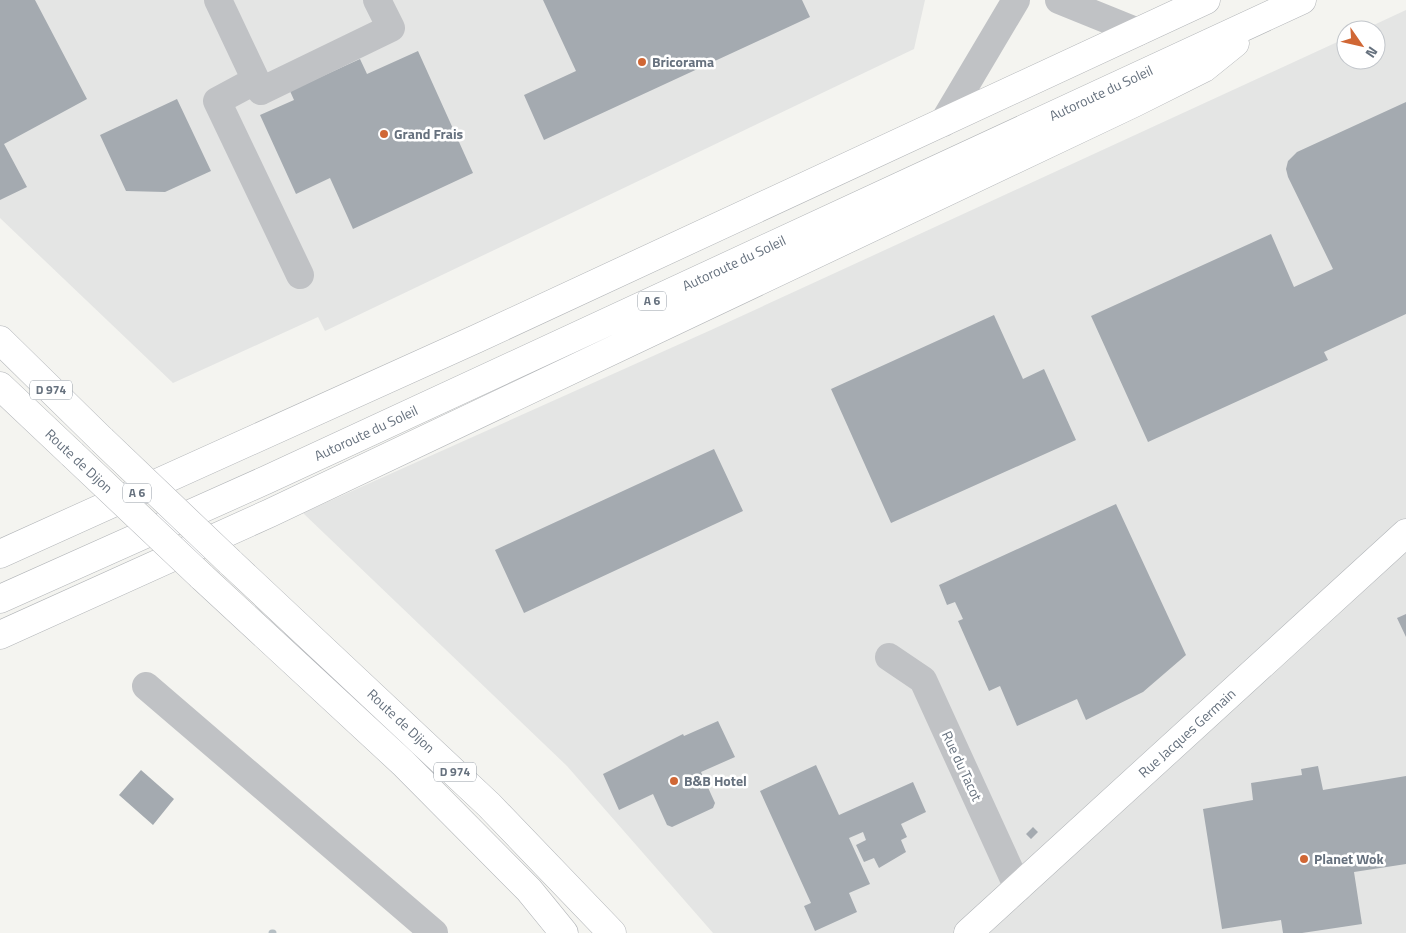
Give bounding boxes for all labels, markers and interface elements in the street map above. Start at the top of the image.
north arrow [1336,20,1386,70]
text: N [1361,43,1384,62]
place label: Bricorama [652,51,714,72]
marker: Bricorama [636,56,648,68]
street label: Autoroute du Soleil [1046,59,1156,126]
place label: Grand Frais [394,123,464,144]
marker: Grand Frais [378,128,390,140]
street label: Autoroute du Soleil [679,229,789,296]
road number: A 6 [638,292,666,310]
road number: D 974 [30,380,72,400]
street label: Autoroute du Soleil [311,399,421,466]
street label: Route de Dijon [41,424,118,498]
road number: A 6 [123,483,151,502]
street label: Rue Jacques Germain [1133,683,1240,782]
street label: Route de Dijon [363,684,440,758]
street label: Rue du Tacot [937,727,988,805]
road number: D 974 [434,762,476,782]
place label: B&B Hotel [684,770,747,791]
marker: B&B Hotel [668,775,680,787]
place label: Planet Wok [1314,848,1384,869]
marker: Planet Wok [1298,853,1310,865]

